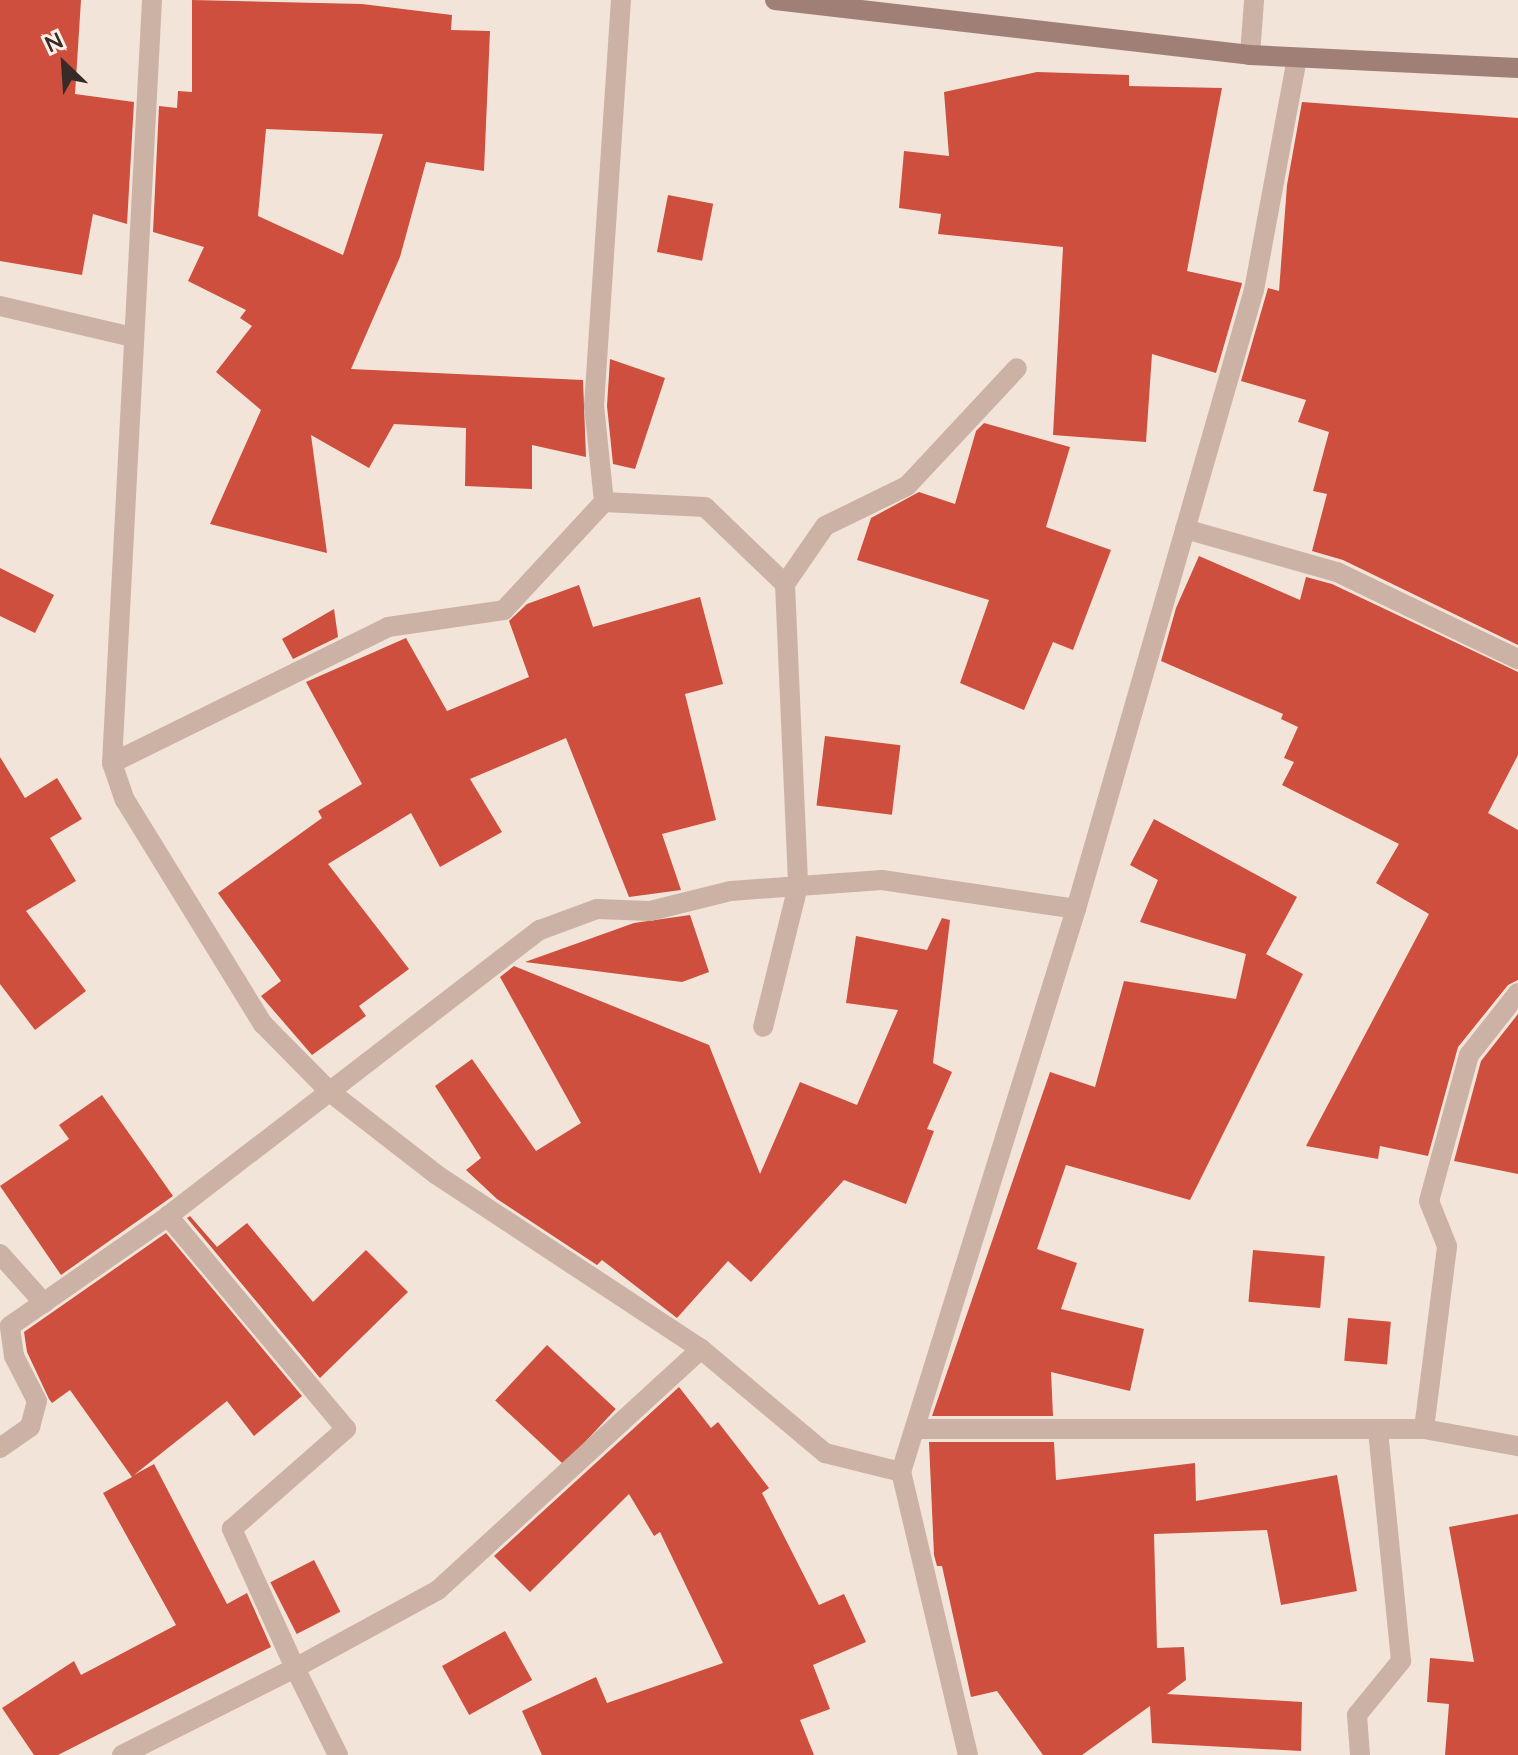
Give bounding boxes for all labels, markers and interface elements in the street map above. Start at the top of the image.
north arrow [24,24,104,104]
text: N [40,26,67,58]

